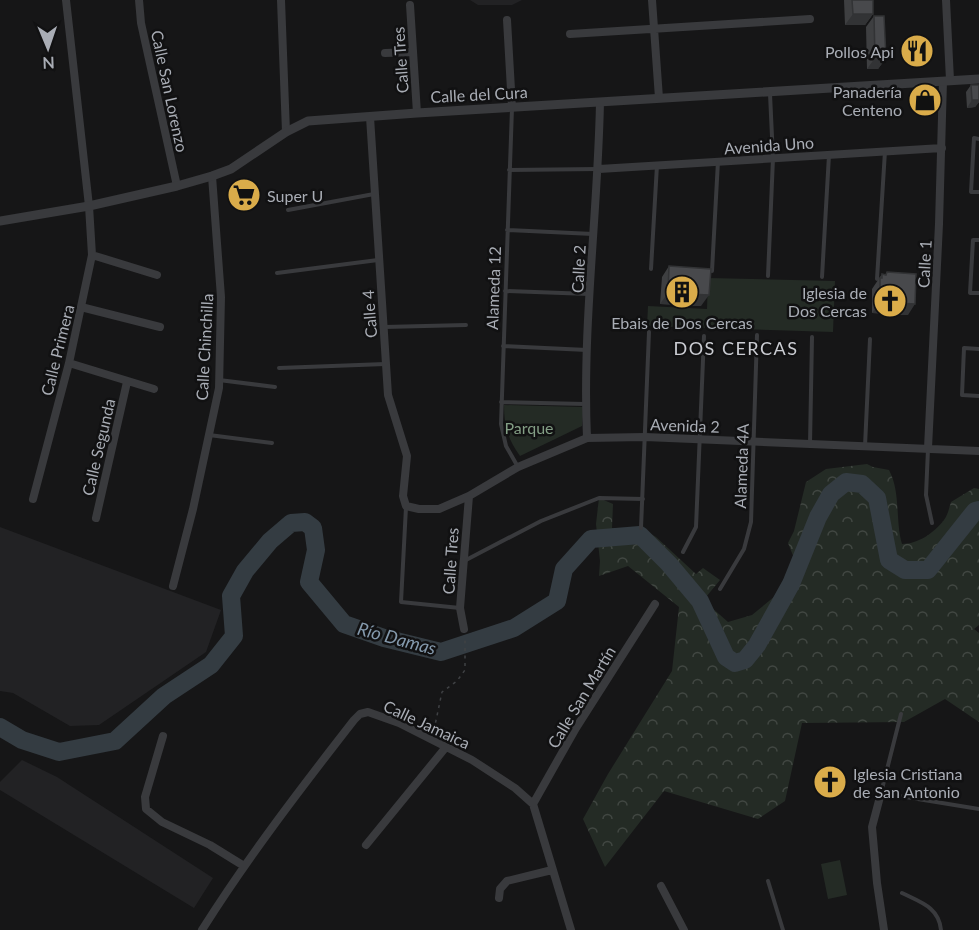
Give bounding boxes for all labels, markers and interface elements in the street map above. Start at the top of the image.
north arrow [18,18,78,78]
street label: Calle Tres [388,26,412,94]
street label: Calle San Lorenzo [148,28,192,154]
restaurant icon: Pollos Api [899,33,935,69]
place label: Pollos Api [825,42,894,61]
text: N [42,54,55,73]
street label: Calle del Cura [430,82,528,106]
place label: Panadería Centeno [833,82,902,119]
shop icon: Panadería Centeno [907,82,943,118]
street label: Avenida Uno [723,132,815,158]
supermarket icon: Super U [226,177,262,213]
place label: Super U [267,186,323,205]
street label: Calle 1 [913,240,935,288]
street label: Calle 2 [567,245,589,293]
street label: Alameda 12 [482,246,504,330]
building icon: Ebais de Dos Cercas [664,274,700,310]
place label: Iglesia de Dos Cercas [788,283,867,320]
church icon: Iglesia de Dos Cercas [872,283,908,319]
street label: Calle 4 [358,289,380,339]
street label: Calle Chinchilla [192,293,216,401]
street label: Calle Primera [37,303,77,397]
place label: Ebais de Dos Cercas [611,313,753,332]
district label: DOS CERCAS [673,337,799,359]
street label: Calle Segunda [78,397,118,497]
street label: Avenida 2 [650,414,720,436]
park label: Parque [504,418,554,437]
street label: Alameda 4A [730,423,752,509]
street label: Calle Tres [438,527,462,595]
water label: Río Damas [355,617,439,659]
street label: Calle San Martín [543,643,619,751]
street label: Calle Jamaica [381,696,473,752]
church icon: Iglesia Cristiana de San Antonio [812,764,848,800]
place label: Iglesia Cristiana de San Antonio [853,764,963,801]

